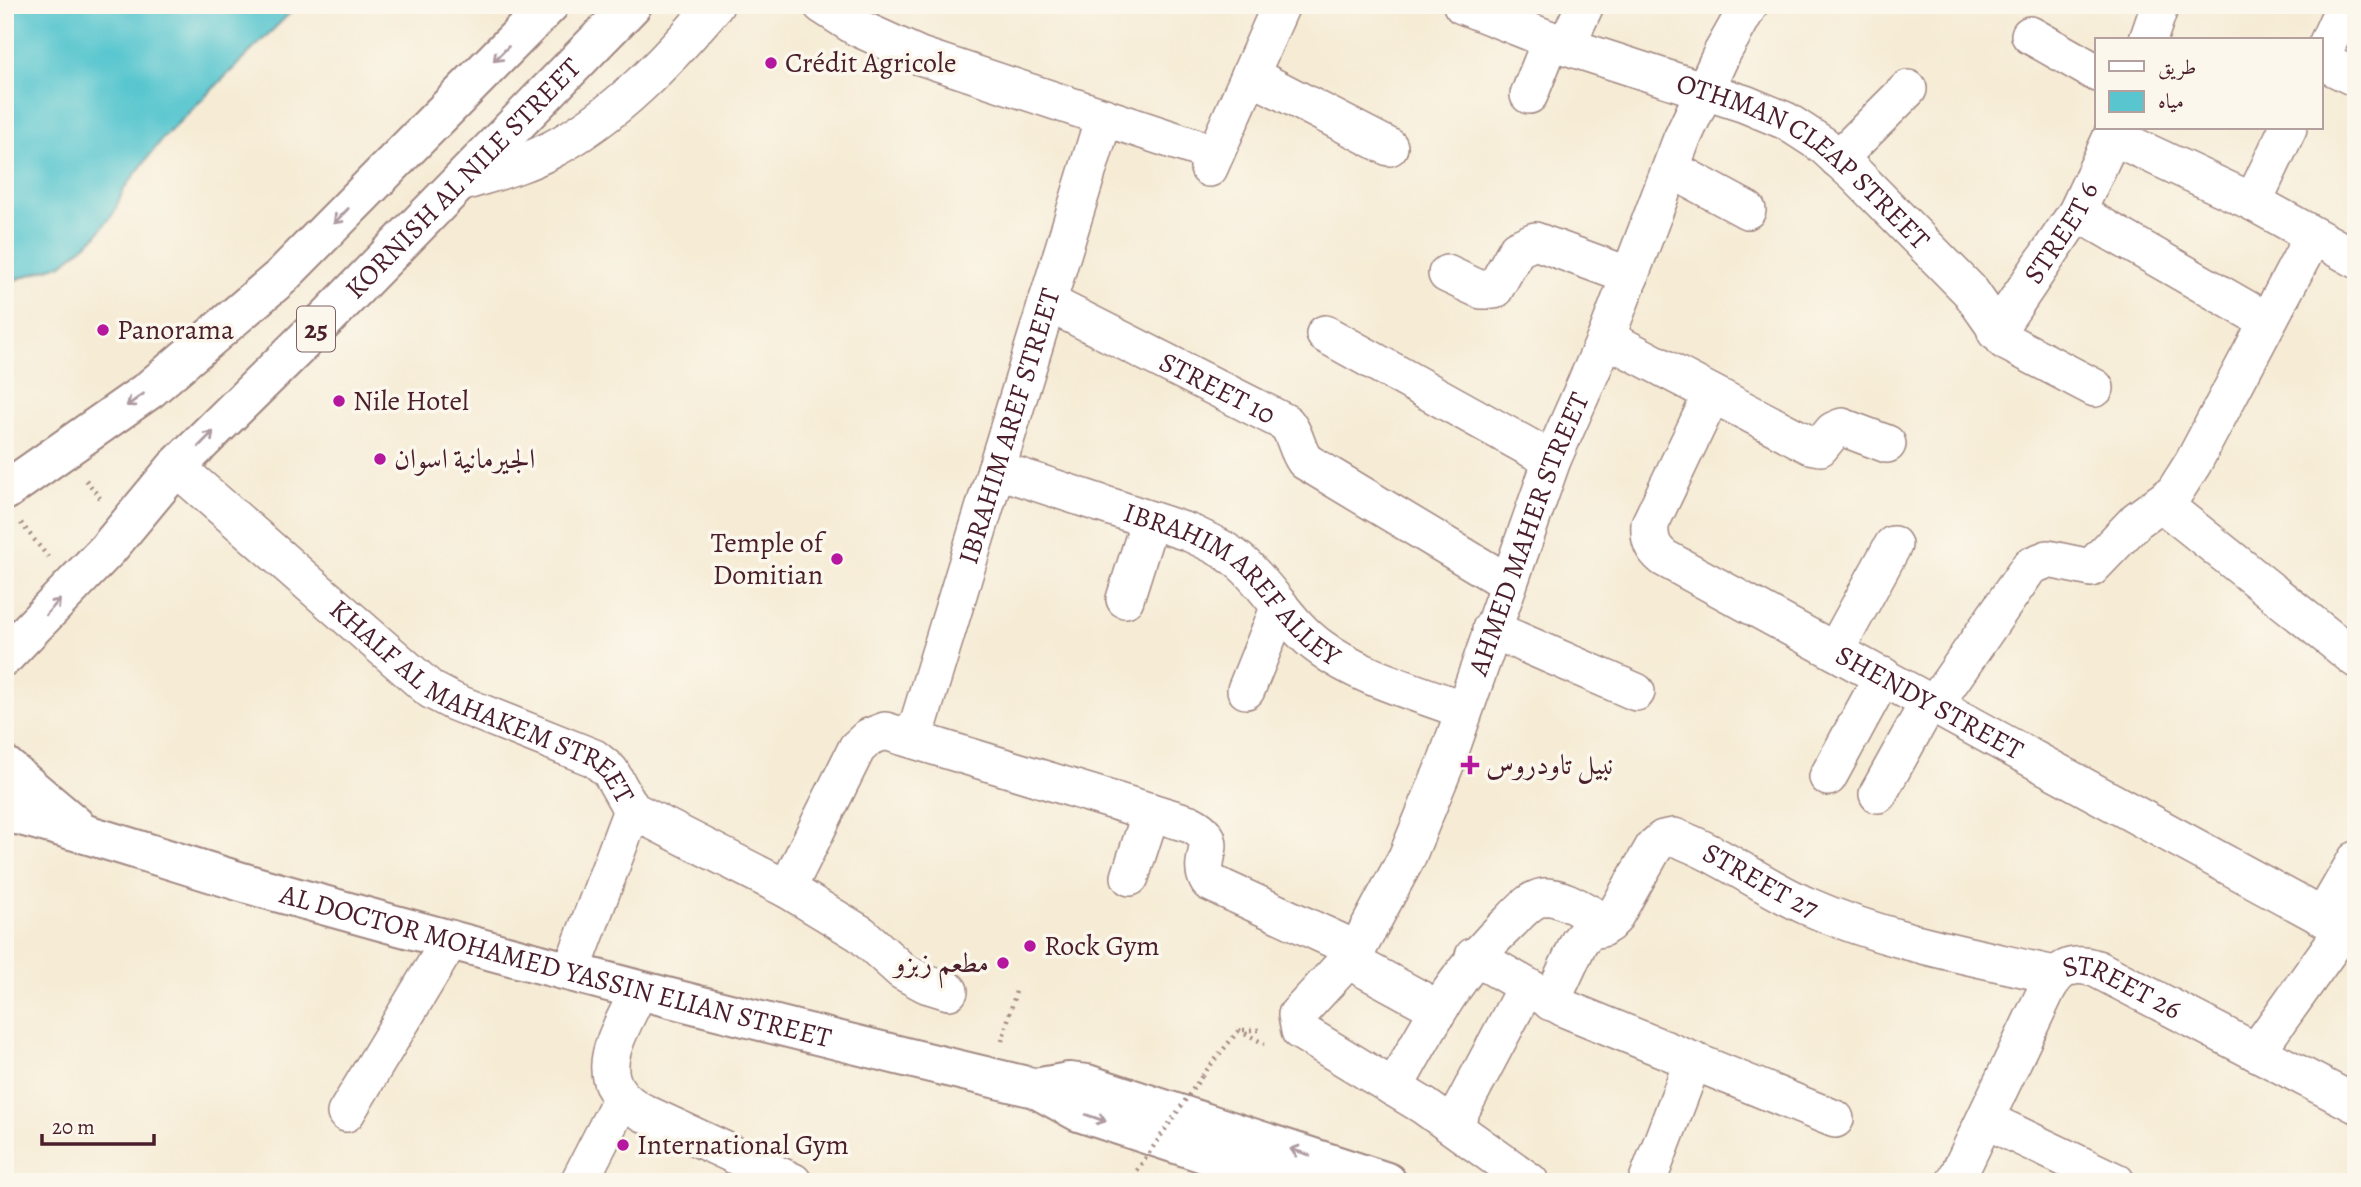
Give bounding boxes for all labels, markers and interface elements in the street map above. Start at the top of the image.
legend [2095,38,2322,130]
place label: Crédit Agricole [785,44,956,82]
one-way arrow [492,45,509,62]
street label: KORNISH AL NILE STREET [337,49,589,307]
text: طريق [2158,53,2196,81]
marker: Crédit Agricole [763,55,779,71]
street label: OTHMAN CLEAP STREET [1672,64,1938,258]
text: مياه [2158,87,2184,115]
street label: STREET 6 [2015,176,2107,291]
one-way arrow [333,207,350,224]
street label: IBRAHIM AREF STREET [949,284,1069,569]
road number: 25 [297,306,335,352]
place label: Panorama [117,311,234,349]
marker: Panorama [95,322,111,338]
street label: STREET 10 [1153,343,1282,434]
place label: Nile Hotel [353,382,469,420]
street label: AHMED MAHER STREET [1459,386,1599,681]
one-way arrow [126,393,145,407]
marker: Nile Hotel [331,393,347,409]
one-way arrow [197,431,214,448]
place label: الجيرمانية اسوان [394,440,535,478]
marker: الجيرمانية اسوان [372,451,388,467]
street label: IBRAHIM AREF ALLEY [1119,493,1348,676]
place label: Temple of Domitian [711,524,827,594]
marker: Temple of Domitian [829,551,845,567]
street label: KHALF AL MAHAKEM STREET [321,591,643,810]
one-way arrow [45,599,62,616]
street label: SHENDY STREET [1829,636,2030,769]
place label: نبيل تاودروس [1486,746,1614,784]
marker: نبيل تاودروس [1460,755,1480,775]
street label: STREET 27 [1696,834,1824,928]
street label: AL DOCTOR MOHAMED YASSIN ELIAN STREET [275,875,835,1057]
place label: Rock Gym [1044,927,1159,965]
marker: Rock Gym [1022,938,1038,954]
place label: مطعم زبزو [891,944,989,989]
street label: STREET 26 [2058,946,2188,1029]
marker: مطعم زبزو [995,955,1011,971]
scale bar [42,1103,154,1147]
text: 20 m [52,1113,95,1141]
one-way arrow [1084,1113,1106,1125]
place label: International Gym [637,1126,849,1164]
marker: International Gym [615,1137,631,1153]
one-way arrow [1289,1144,1311,1157]

